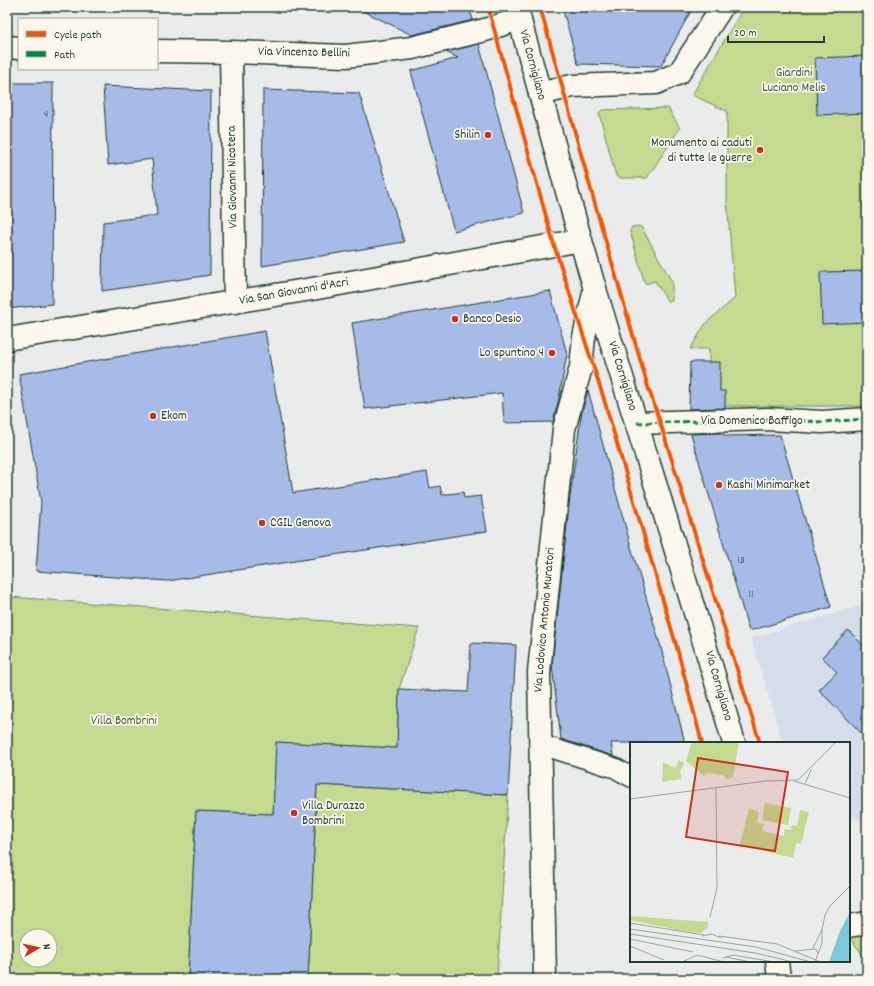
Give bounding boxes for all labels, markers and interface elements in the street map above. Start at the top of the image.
legend [18,18,158,70]
scale bar [728,18,824,44]
text: 20 m [734,25,757,42]
text: Cycle path [54,27,102,44]
street label: Via Cornigliano [513,28,551,103]
street label: Via Vincenzo Bellini [258,43,351,63]
text: Path [54,47,75,64]
park label: Giardini Luciano Melis [762,64,826,98]
house number: 4 [44,107,48,123]
street label: Via Giovanni Nicotera [223,125,243,228]
place label: Shilin [454,126,480,145]
marker: Shilin [483,130,493,140]
place label: Monumento ai caduti di tutte le guerre [651,134,753,168]
marker: Monumento ai caduti di tutte le guerre [755,145,765,155]
street label: Via San Giovanni d'Acri [238,273,351,311]
place label: Banco Desio [463,310,522,329]
marker: Banco Desio [450,314,460,324]
street label: Via Cornigliano [602,339,642,413]
place label: Lo spuntino 4 [480,344,544,363]
marker: Lo spuntino 4 [547,348,557,358]
place label: Ekom [161,407,187,426]
marker: Ekom [148,411,158,421]
street label: Via Domenico Baffigo [701,412,803,431]
place label: Kashi Minimarket [727,476,810,495]
marker: Kashi Minimarket [714,480,724,490]
place label: CGIL Genova [270,514,332,533]
marker: CGIL Genova [257,518,267,528]
street label: Via Lodovico Antonio Muratori [529,546,561,693]
house number: 13 [737,553,745,569]
house number: 11 [749,587,753,603]
street label: Via Cornigliano [699,649,737,724]
park label: Villa Bombrini [91,712,158,731]
inset map [630,742,850,962]
place label: Villa Durazzo Bombrini [302,797,365,831]
marker: Villa Durazzo Bombrini [289,808,299,818]
north arrow [18,928,58,968]
text: N [38,943,54,951]

